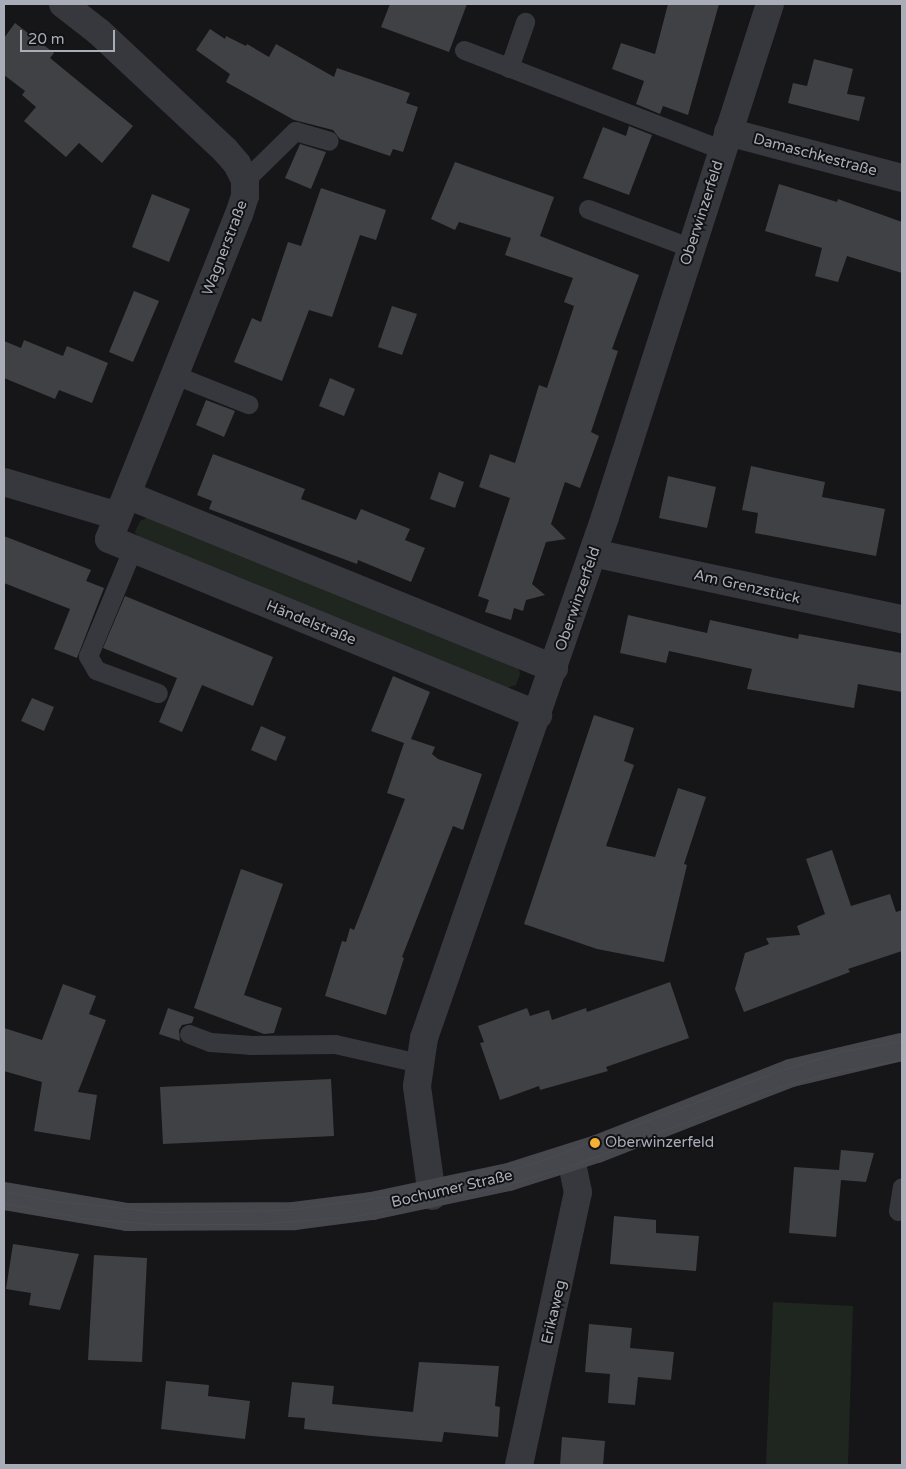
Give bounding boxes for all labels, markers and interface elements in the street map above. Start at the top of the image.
scale bar [22,20,118,52]
text: 20 m [28,30,65,48]
street label: Damaschkestraße [751,130,879,180]
street label: Oberwinzerfeld [677,158,727,268]
street label: Wagnerstraße [199,198,251,298]
street label: Oberwinzerfeld [552,544,604,654]
street label: Am Grenzstück [692,566,802,608]
street label: Händelstraße [263,597,359,649]
place label: Oberwinzerfeld [605,1134,714,1152]
marker: Oberwinzerfeld [589,1137,601,1149]
street label: Bochumer Straße [390,1166,514,1212]
street label: Erikaweg [538,1278,570,1346]

